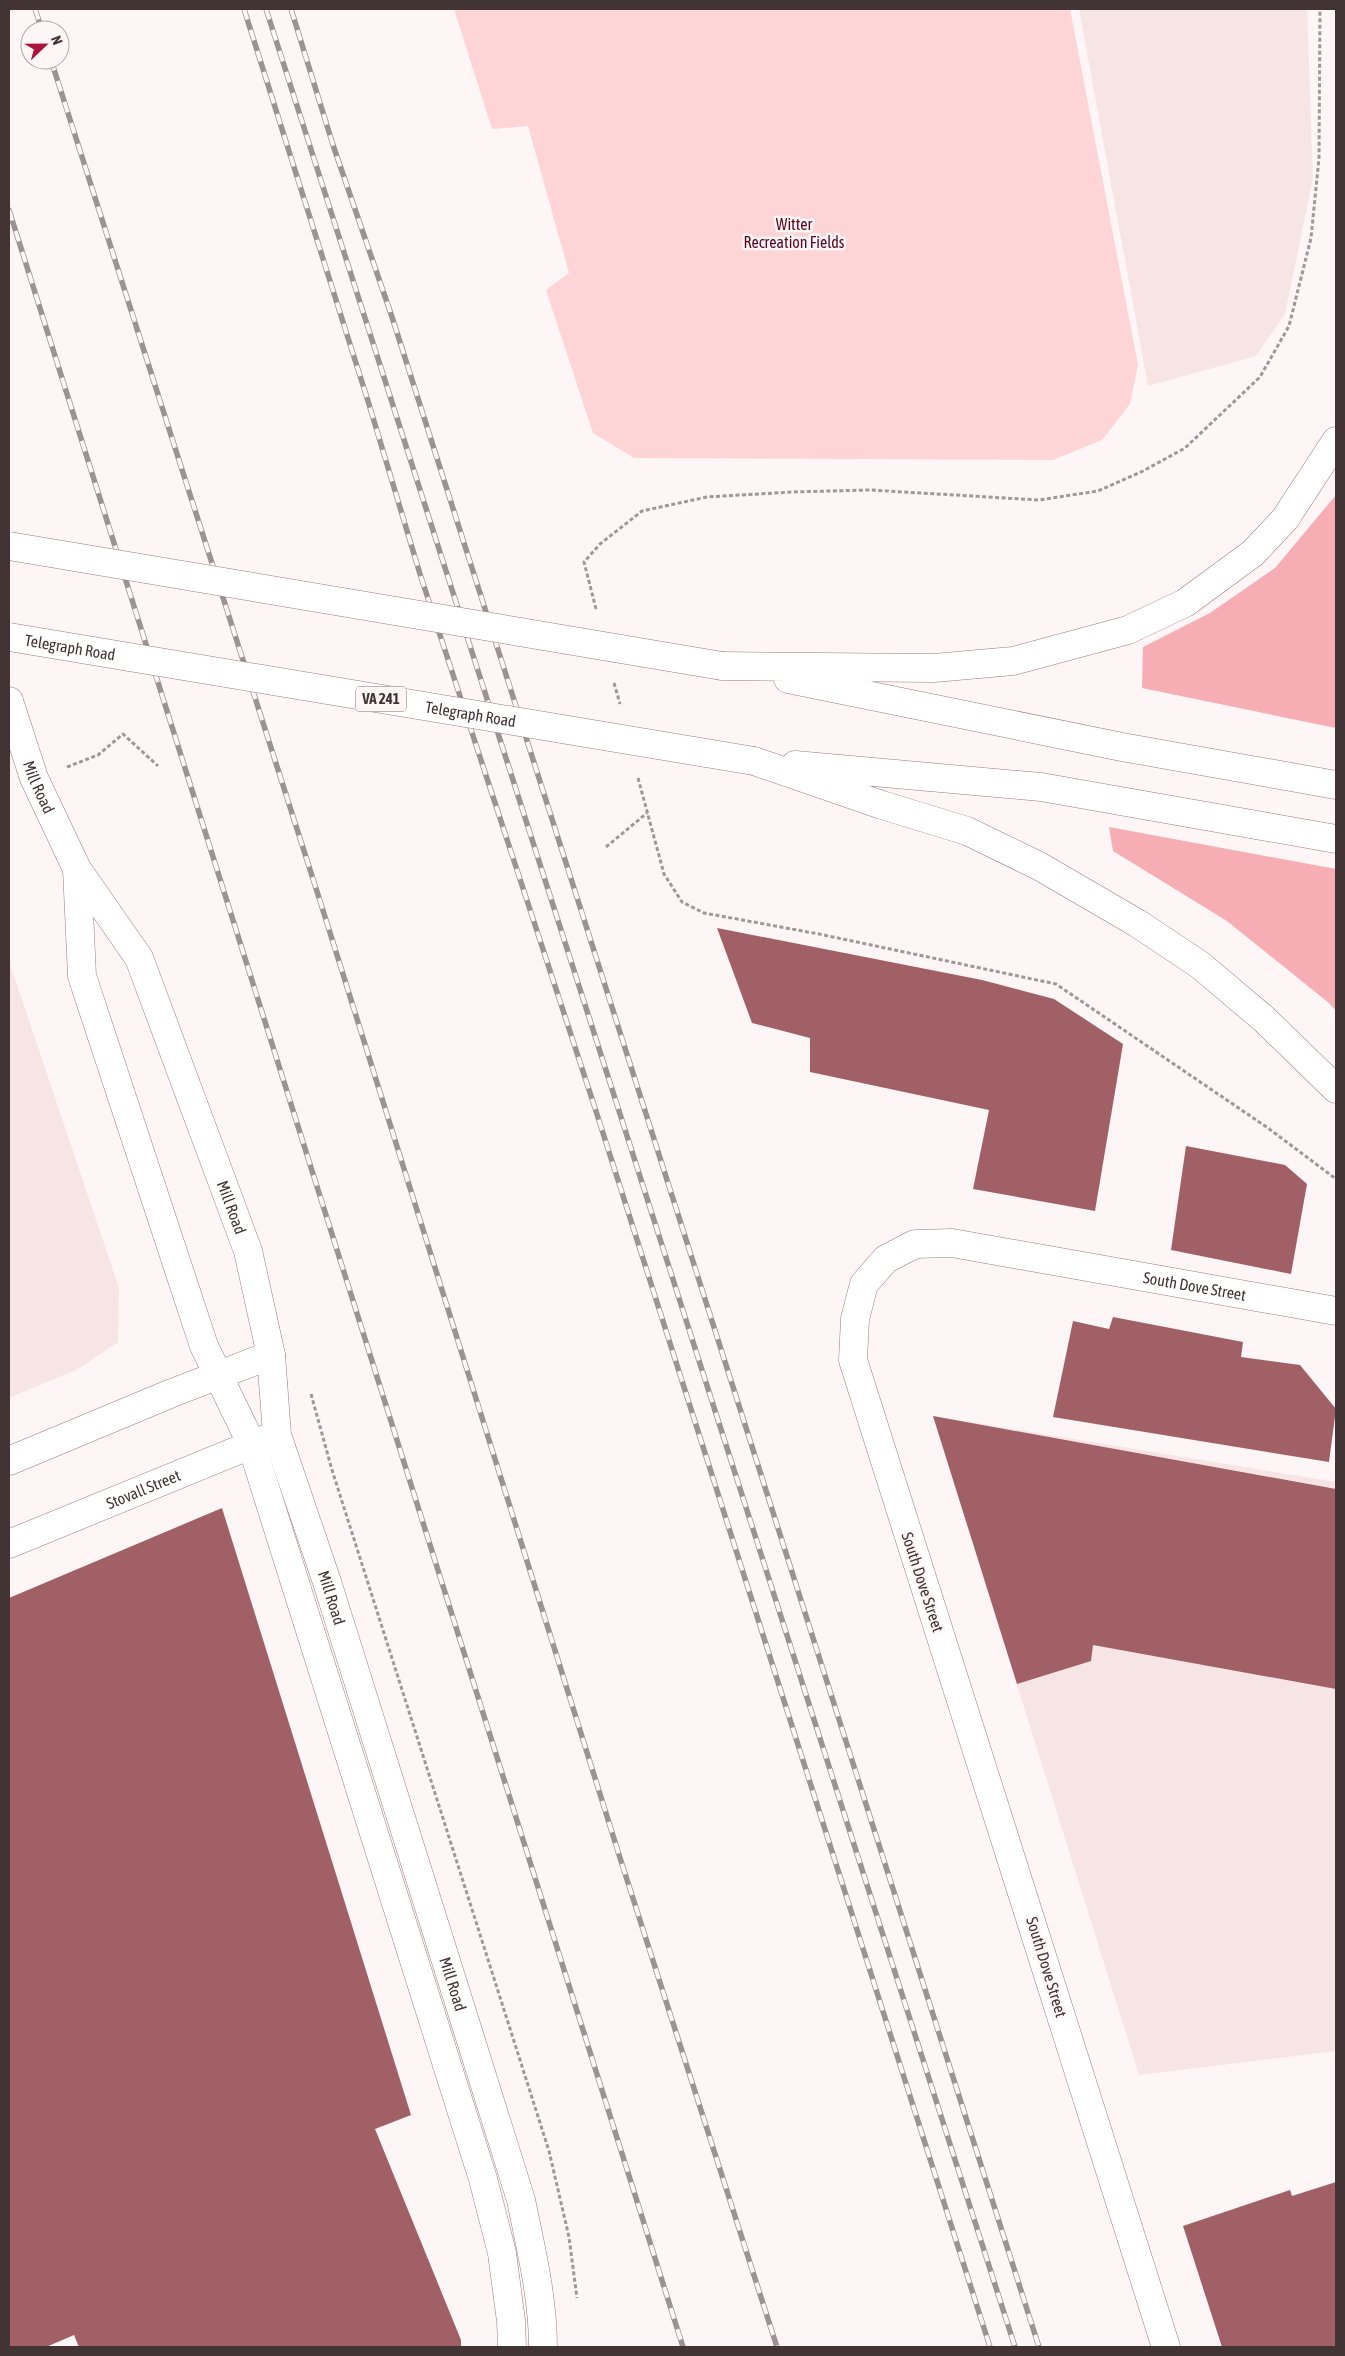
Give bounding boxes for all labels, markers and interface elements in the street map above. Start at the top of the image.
north arrow [20,20,70,70]
text: N [48,33,66,47]
park label: Witter Recreation Fields [744,215,845,251]
street label: Telegraph Road [23,631,117,664]
road number: VA 241 [356,686,406,712]
street label: Telegraph Road [424,697,517,730]
street label: Mill Road [20,758,58,816]
street label: Mill Road [214,1178,250,1236]
street label: South Dove Street [1142,1268,1248,1304]
street label: Stovall Street [104,1466,183,1512]
street label: South Dove Street [898,1530,948,1635]
street label: Mill Road [315,1568,349,1627]
street label: South Dove Street [1023,1915,1071,2020]
street label: Mill Road [436,1955,470,2013]

